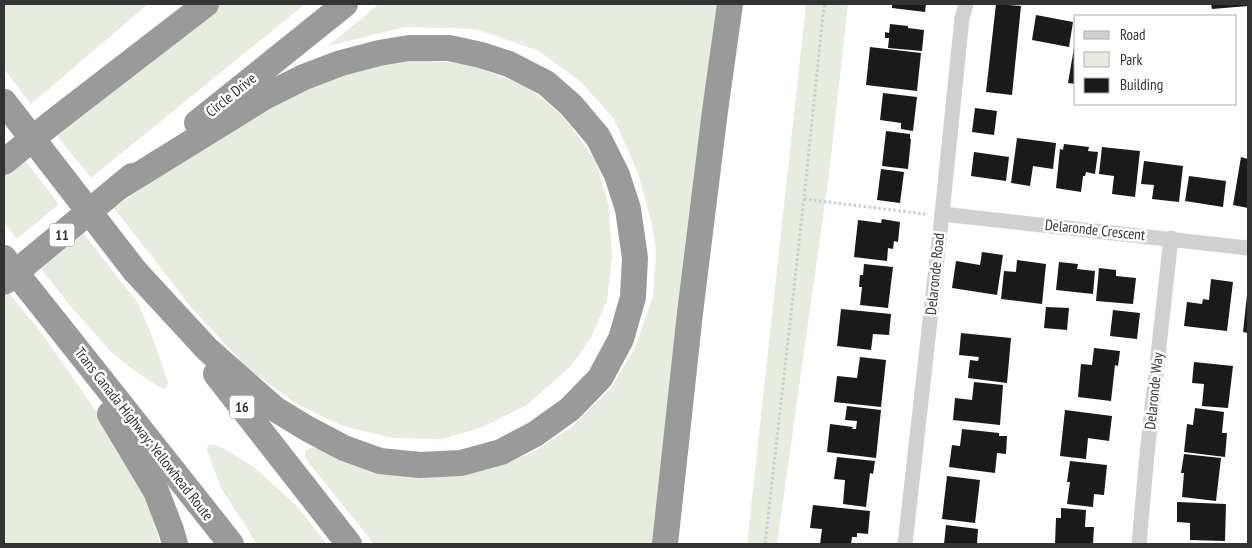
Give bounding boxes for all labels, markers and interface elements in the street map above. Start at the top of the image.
legend [1074,15,1237,105]
text: Road [1120,25,1146,44]
text: Park [1120,50,1142,69]
street label: Circle Drive [202,68,260,121]
text: Building [1120,75,1163,94]
street label: Delaronde Crescent [1044,215,1146,244]
road number: 11 [50,224,74,246]
street label: Delaronde Road [921,232,948,316]
street label: Trans Canada Highway: Yellowhead Route [71,343,218,524]
street label: Delaronde Way [1140,351,1167,431]
road number: 16 [230,396,254,418]

